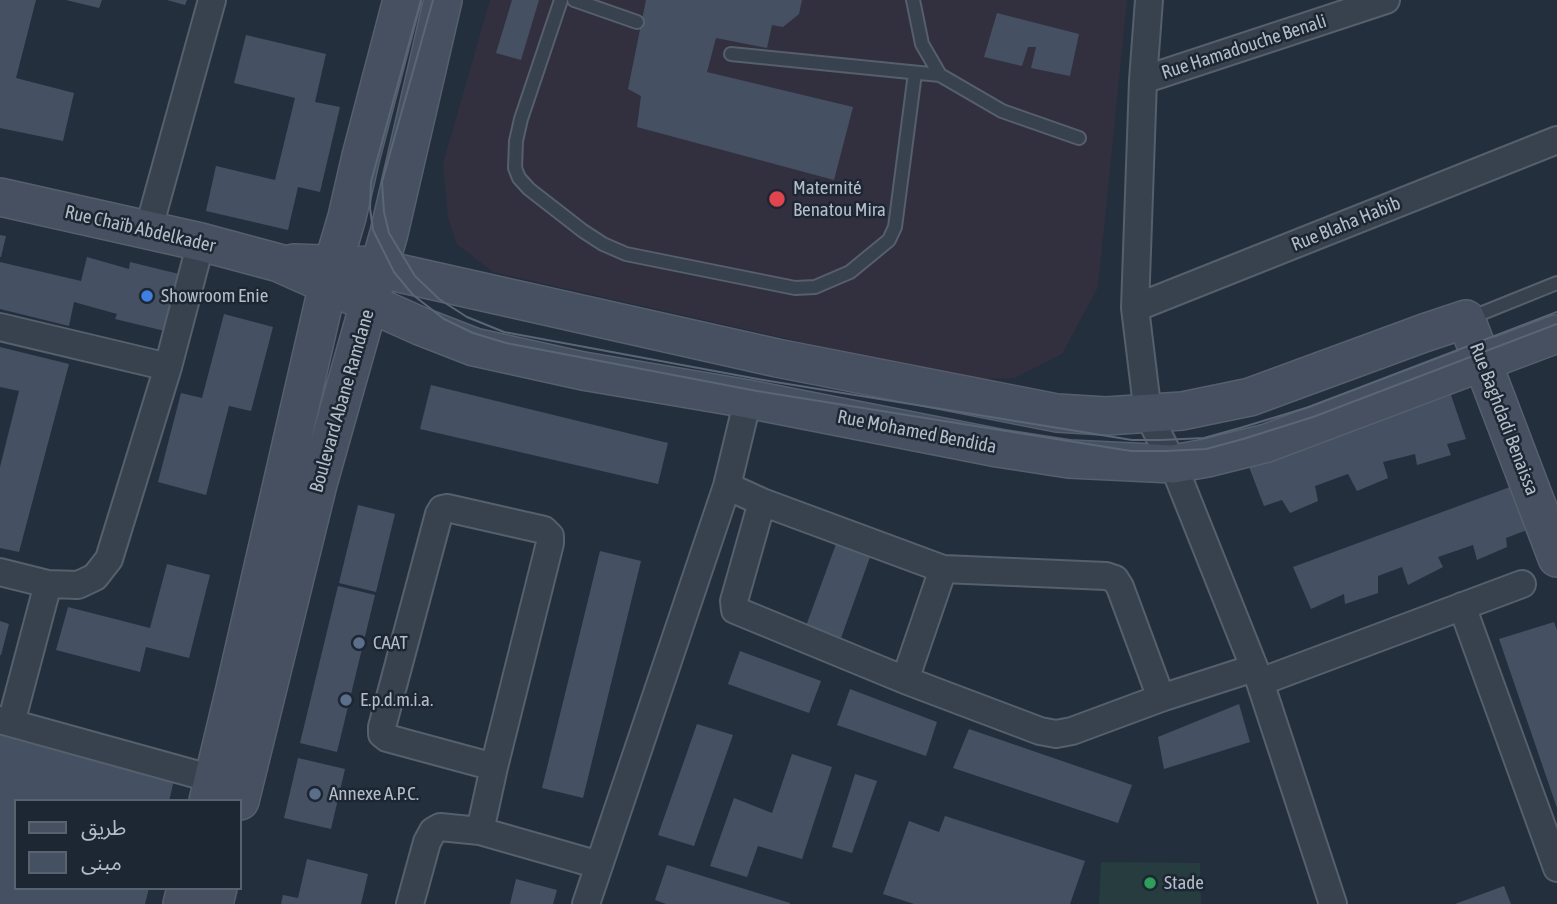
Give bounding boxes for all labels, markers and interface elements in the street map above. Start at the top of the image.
street label: Rue Hamadouche Benali [1159,10,1329,84]
place label: Maternité Benatou Mira [793,177,886,221]
marker: Maternité Benatou Mira [767,189,787,209]
street label: Rue Blaha Habib [1288,192,1404,256]
street label: Rue Chaïb Abdelkader [62,201,218,257]
place label: Showroom Enie [161,285,268,307]
marker: Showroom Enie [139,288,155,304]
street label: Boulevard Abane Ramdane [305,307,379,495]
street label: Rue Baghdadi Benaissa [1464,340,1544,498]
street label: Rue Mohamed Bendida [836,405,998,459]
place label: CAAT [373,632,408,654]
marker: CAAT [351,635,367,651]
place label: E.p.d.m.i.a. [360,689,433,711]
marker: E.p.d.m.i.a. [338,692,354,708]
place label: Annexe A.P.C. [329,783,419,805]
marker: Annexe A.P.C. [307,786,323,802]
legend [14,799,242,890]
text: طريق [81,815,126,839]
text: مبنى [81,850,122,874]
place label: Stade [1164,872,1204,894]
marker: Stade [1142,875,1158,891]

